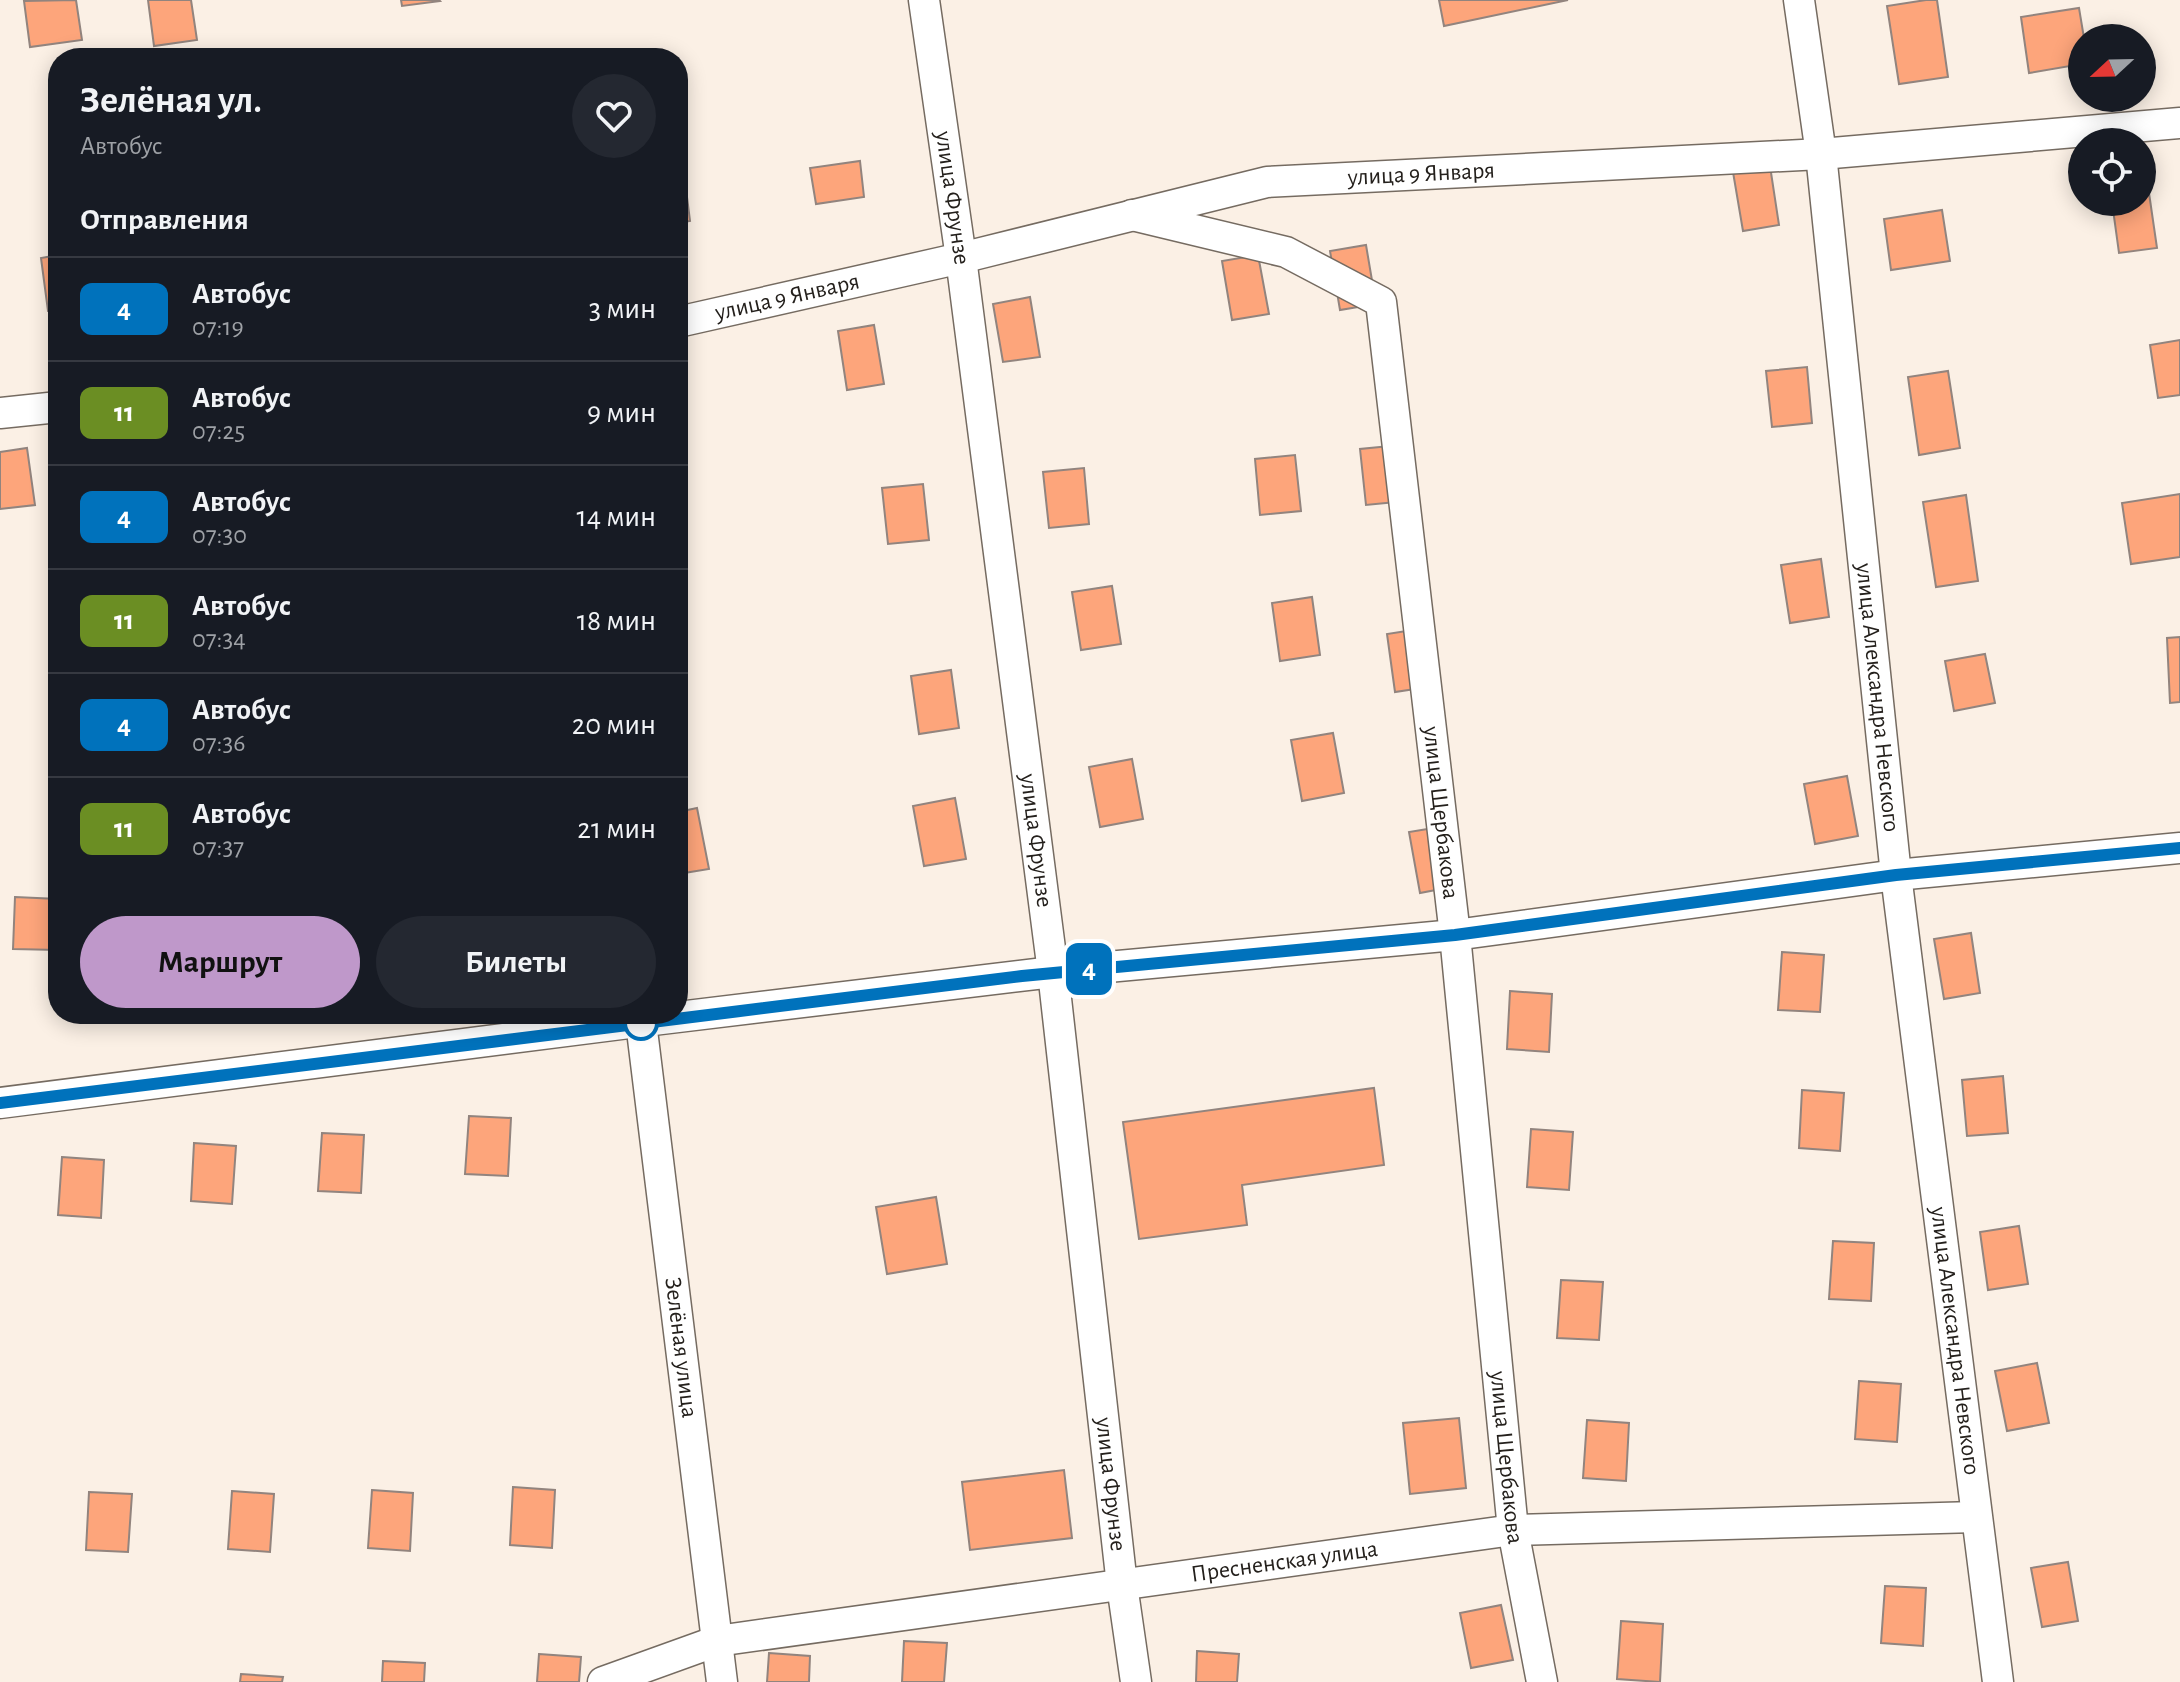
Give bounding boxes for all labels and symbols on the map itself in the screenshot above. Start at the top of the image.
north arrow [2068,24,2156,112]
street label: улица Фрунзе [931,129,974,266]
street label: улица 9 Января [1346,158,1496,190]
street label: улица 9 Января [712,269,862,325]
street label: улица Александра Невского [1852,561,1903,833]
street label: улица Щербакова [1419,724,1463,901]
street label: улица Фрунзе [1015,771,1057,909]
line badge: 4 [1063,943,1115,995]
unlabelled marker [624,1006,658,1040]
street label: улица Александра Невского [1926,1204,1984,1476]
street label: Зелёная улица [660,1276,701,1419]
street label: улица Щербакова [1485,1369,1527,1546]
street label: улица Фрунзе [1091,1415,1130,1552]
street label: Пресненская улица [1189,1537,1379,1587]

